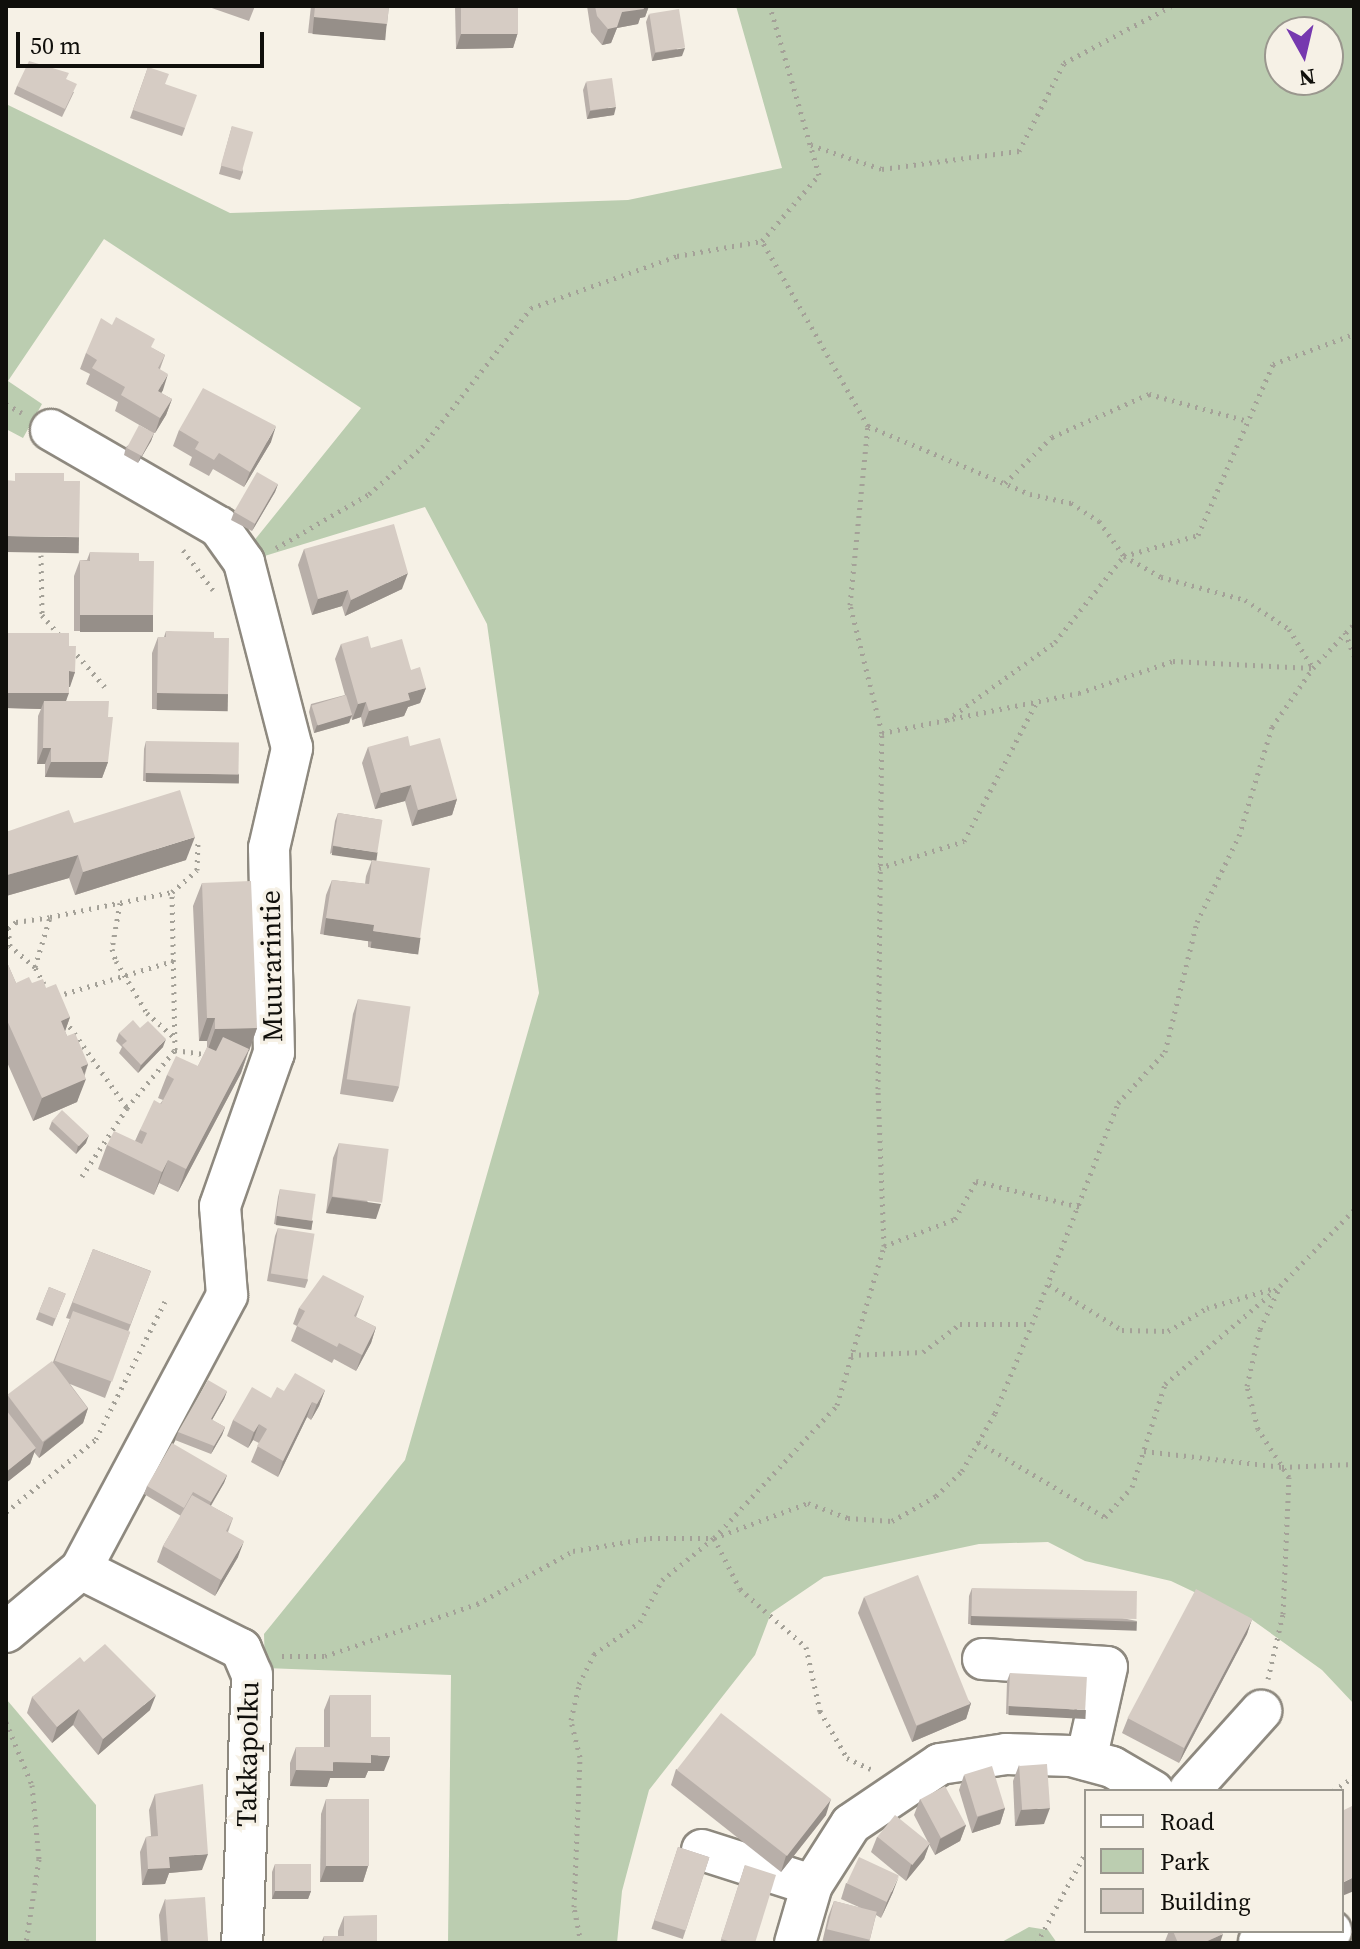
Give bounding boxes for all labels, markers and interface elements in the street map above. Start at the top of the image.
scale bar [20,16,268,66]
north arrow [1264,16,1344,96]
text: 50 m [30,29,81,62]
text: N [1297,62,1317,94]
street label: Muurarintie [253,890,289,1042]
street label: Takkapolku [229,1681,265,1827]
legend [1084,1789,1344,1933]
text: Road [1160,1805,1214,1838]
text: Park [1160,1845,1209,1878]
text: Building [1160,1885,1251,1918]

